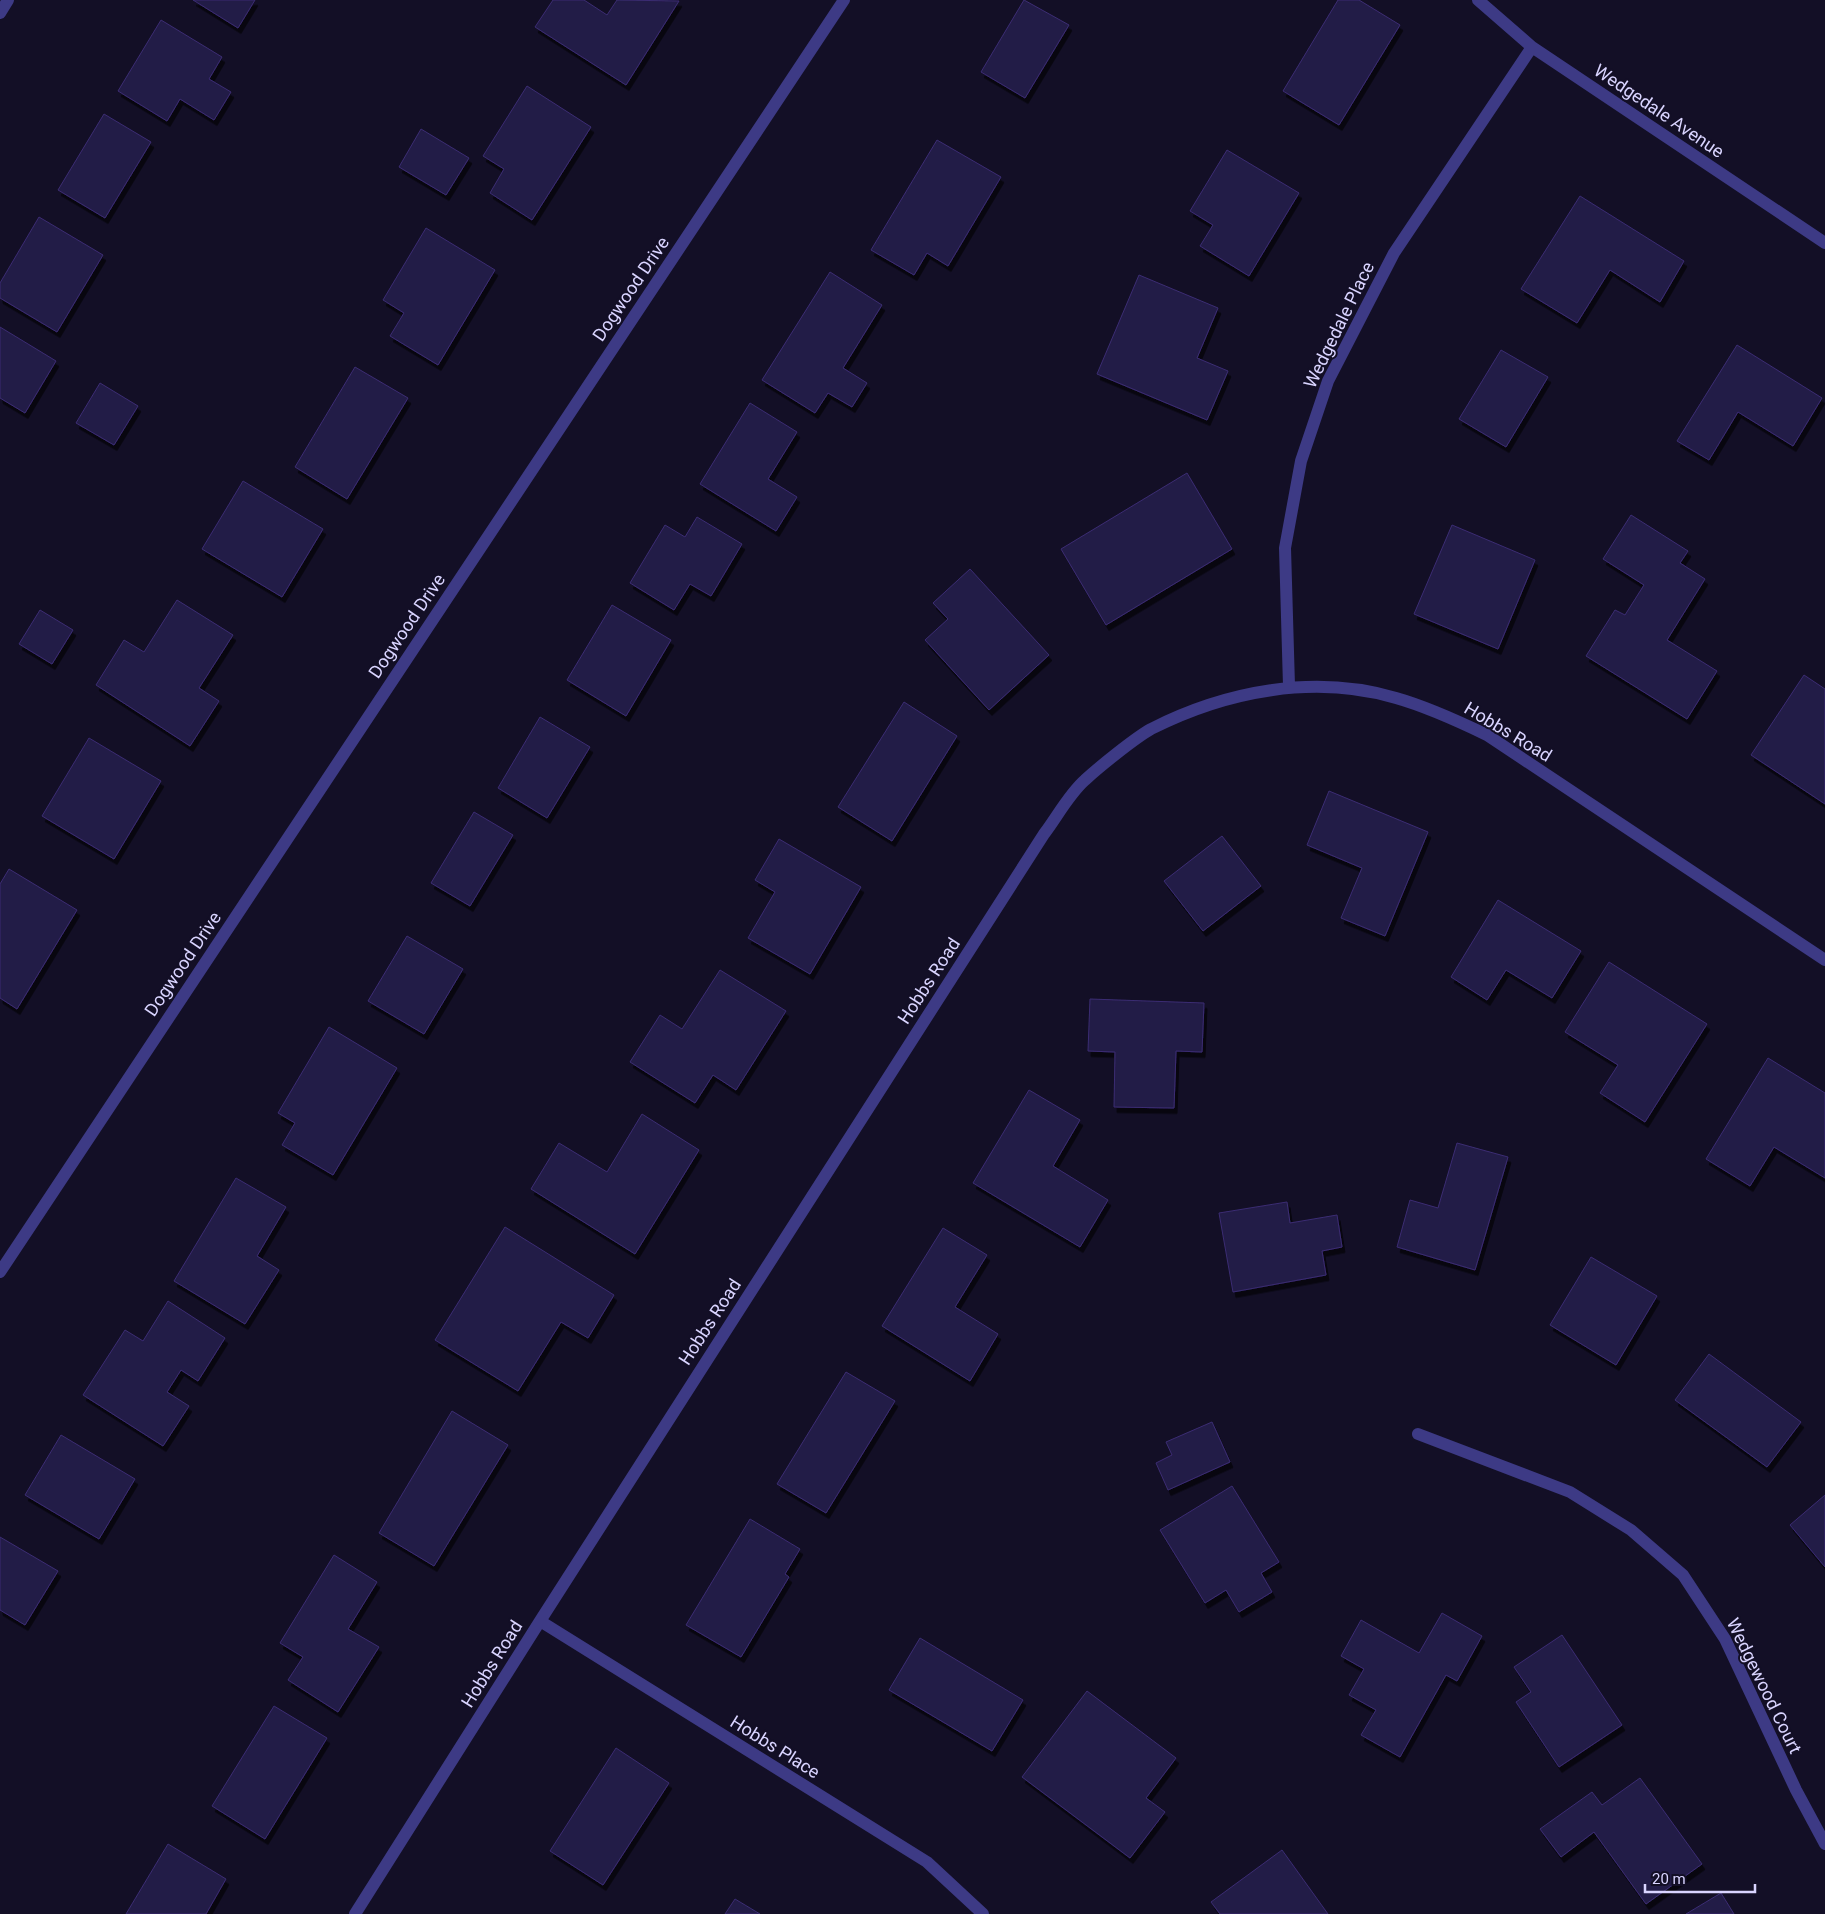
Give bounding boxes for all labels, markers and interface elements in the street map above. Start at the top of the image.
street label: Wedgedale Avenue [1590,59,1728,162]
street label: Dogwood Drive [588,233,673,345]
street label: Wedgedale Place [1299,258,1378,391]
street label: Dogwood Drive [364,570,449,682]
street label: Hobbs Road [1461,697,1556,766]
street label: Dogwood Drive [140,908,225,1020]
street label: Hobbs Road [893,934,964,1028]
street label: Hobbs Road [674,1275,745,1369]
street label: Wedgewood Court [1723,1615,1806,1757]
street label: Hobbs Road [457,1616,527,1711]
street label: Hobbs Place [727,1711,824,1782]
scale bar [1645,1862,1755,1894]
text: 20 m [1652,1870,1686,1888]

